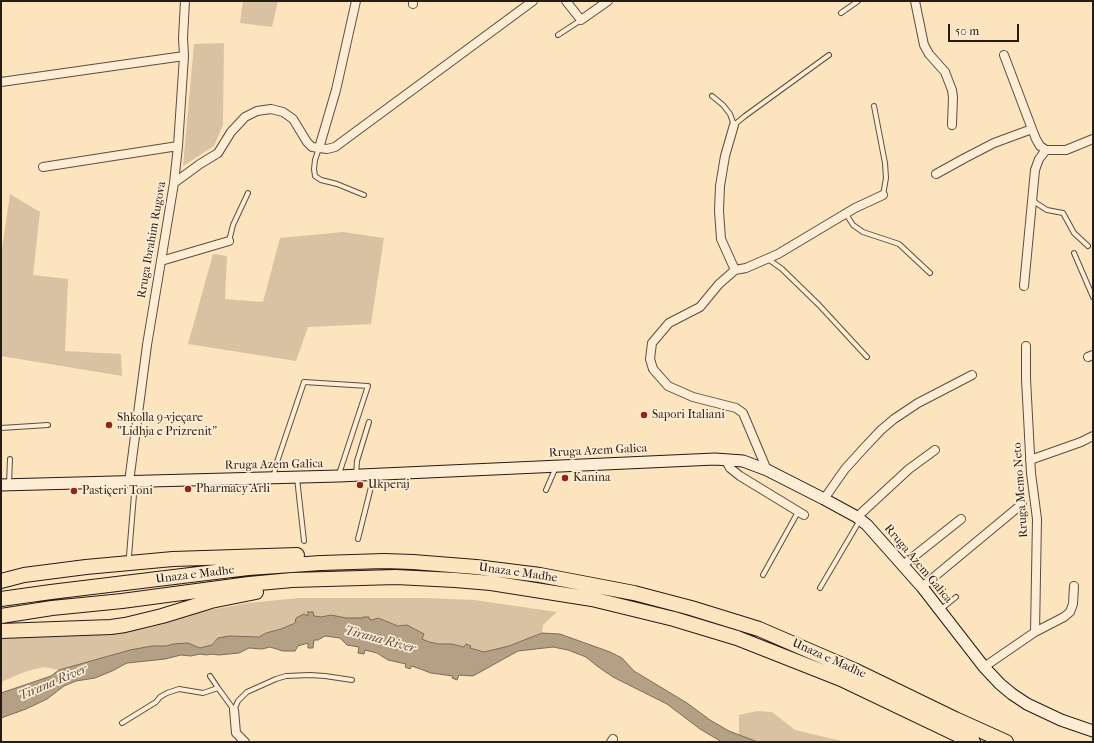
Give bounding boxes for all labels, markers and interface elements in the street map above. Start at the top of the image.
scale bar [950,16,1021,42]
text: 50 m [955,24,979,38]
street label: Rruga Ibrahim Rugova [135,180,169,300]
place label: Sapori Italiani [652,408,725,422]
marker: Sapori Italiani [639,410,649,420]
place label: Shkolla 9-vjeçare "Lidhja e Prizrenit" [117,411,217,439]
marker: Shkolla 9-vjeçare "Lidhja e Prizrenit" [104,420,114,430]
street label: Rruga Azem Galica [548,441,648,461]
street label: Rruga Memo Neto [1010,442,1032,538]
street label: Rruga Azem Galica [225,457,323,473]
place label: Kanina [573,471,610,485]
marker: Kanina [560,473,570,483]
place label: Ukperaj [368,478,410,492]
marker: Ukperaj [355,480,365,490]
place label: Pharmacy Arli [196,482,270,496]
place label: Pastiçeri Toni [82,484,153,498]
marker: Pharmacy Arli [183,484,193,494]
marker: Pastiçeri Toni [69,486,79,496]
street label: Rruga Azem Galica [881,522,955,606]
street label: Unaza e Madhe [478,560,558,586]
street label: Unaza e Madhe [155,563,235,587]
water label: Tirana River [343,623,417,657]
street label: Unaza e Madhe [790,636,868,682]
water label: Tirana River [16,662,90,704]

